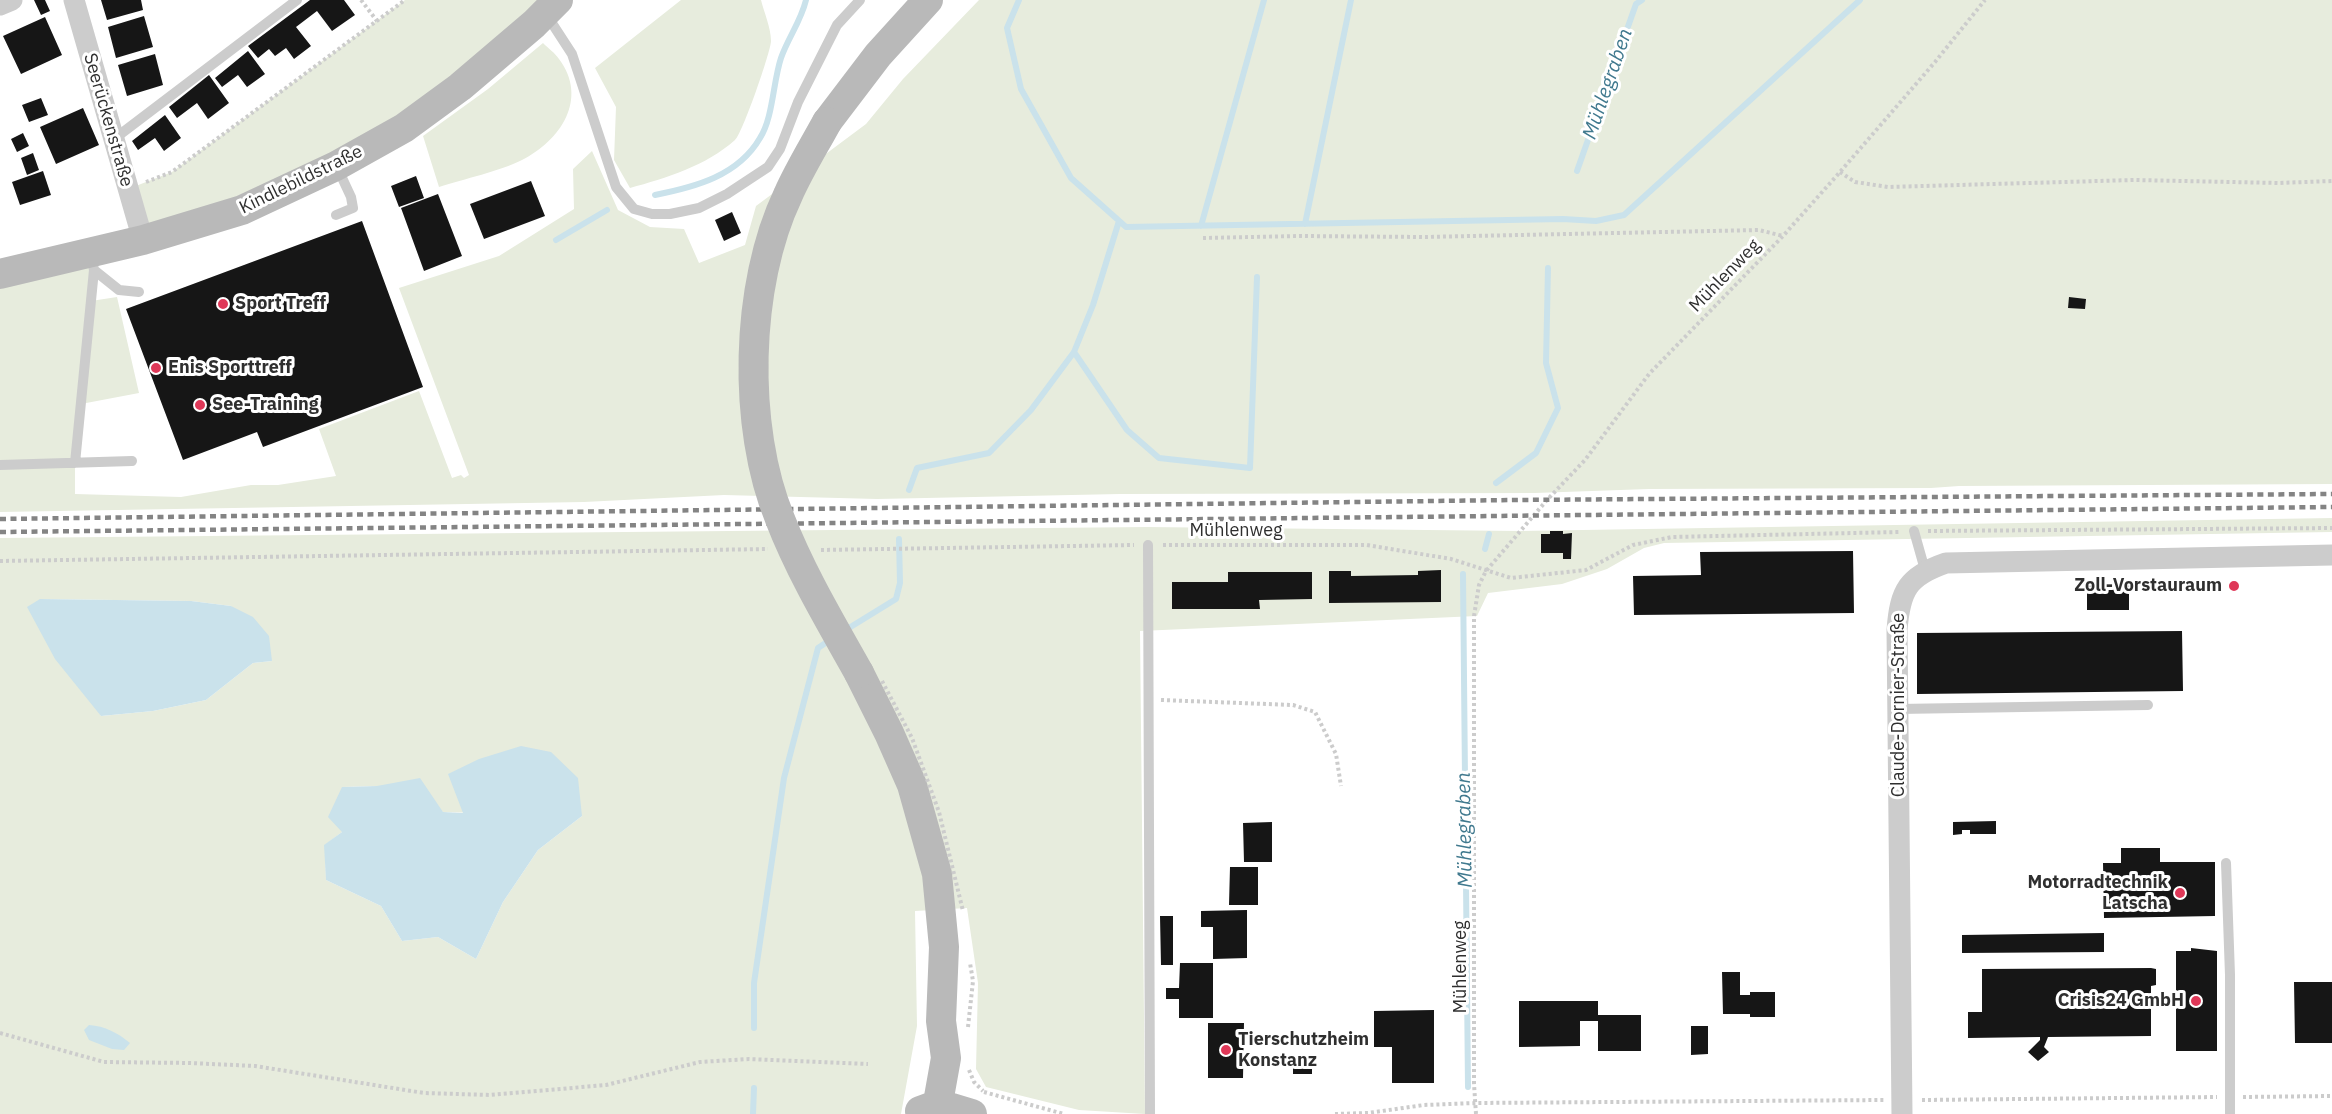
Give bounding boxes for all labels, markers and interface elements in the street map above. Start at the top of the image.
water label: Mühlegraben [1578,25,1638,143]
street label: Seerückenstraße [79,51,137,189]
street label: Kindlebildstraße [236,141,366,219]
street label: Mühlenweg [1685,235,1765,317]
place label: Sport Treff [235,293,326,315]
marker: Sport Treff [216,297,230,311]
place label: Enis Sporttreff [168,357,292,379]
marker: Enis Sporttreff [149,361,163,375]
place label: See-Training [212,394,319,416]
marker: See-Training [193,398,207,412]
street label: Mühlenweg [1189,520,1283,542]
place label: Zoll-Vorstauraum [2074,575,2222,597]
marker: Zoll-Vorstauraum [2227,579,2241,593]
street label: Claude-Dornier-Straße [1888,613,1910,797]
water label: Mühlegraben [1452,772,1478,888]
place label: Motorradtechnik Latscha [2028,872,2168,914]
marker: Motorradtechnik Latscha [2173,886,2187,900]
street label: Mühlenweg [1450,920,1472,1014]
place label: Crisis24 GmbH [2058,990,2184,1012]
marker: Crisis24 GmbH [2189,994,2203,1008]
place label: Tierschutzheim Konstanz [1238,1029,1369,1072]
marker: Tierschutzheim Konstanz [1219,1043,1233,1057]

